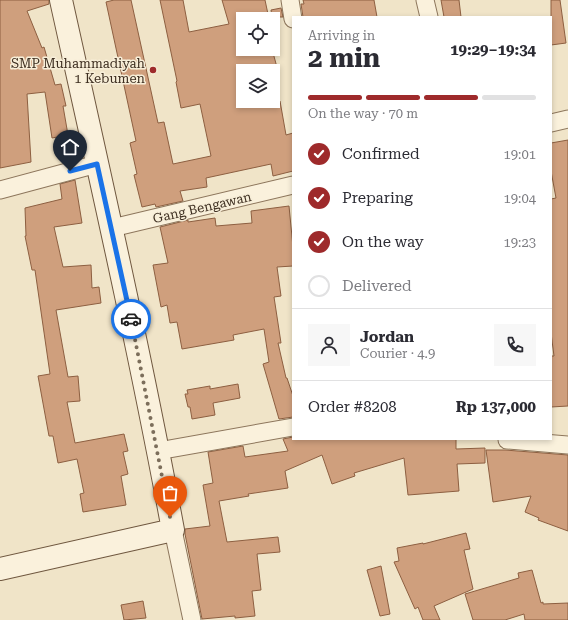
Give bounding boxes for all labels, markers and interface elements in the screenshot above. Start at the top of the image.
map controls [236,12,280,108]
button: locate [236,12,280,56]
text: Arriving in [308,28,375,43]
text: 19:29–19:34 [450,41,536,59]
text: 2 min [308,43,380,73]
place label: SMP Muhammadiyah 1 Kebumen [11,56,146,86]
button: layers [236,64,280,108]
marker: SMP Muhammadiyah 1 Kebumen [148,65,158,75]
text: On the way · 70 m [308,106,418,121]
pin [53,130,87,171]
icon: home [59,136,81,158]
icon: check [308,143,330,165]
text: Confirmed [342,145,420,163]
text: 19:01 [504,147,536,162]
icon: check [308,187,330,209]
street label: Gang Bengawan [151,189,253,226]
text: Preparing [342,189,413,207]
text: 19:04 [504,191,536,206]
icon: check [308,231,330,253]
text: On the way [342,233,424,251]
text: 19:23 [504,235,536,250]
text: Delivered [342,277,412,295]
courier [111,299,151,339]
icon: car [120,308,142,330]
button: person [308,324,350,366]
button: phone [494,324,536,366]
text: Jordan [360,328,414,346]
text: Courier · 4.9 [360,346,435,361]
text: Order #8208 [308,398,397,416]
text: Rp 137,000 [456,398,536,416]
pin [153,476,187,517]
icon: bag [159,482,181,504]

